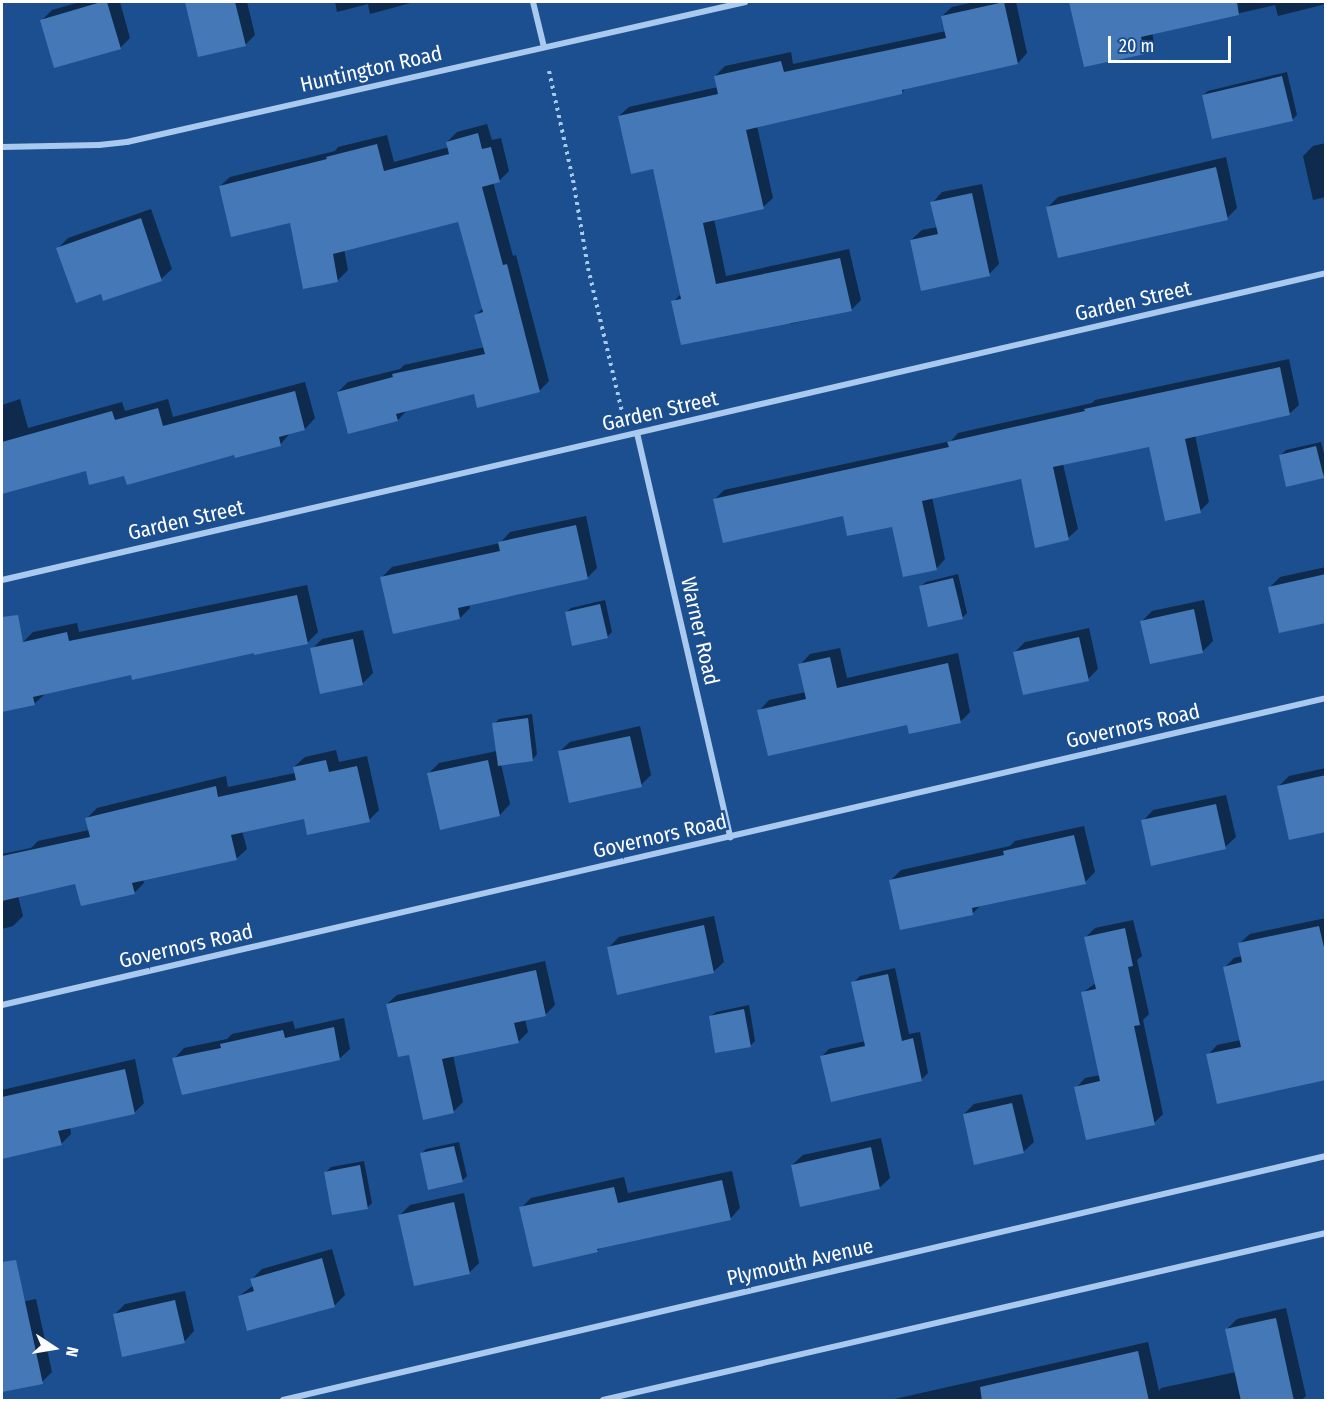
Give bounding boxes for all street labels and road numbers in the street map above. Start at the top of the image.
street label: Huntington Road [298,40,444,98]
street label: Garden Street [1073,275,1193,327]
street label: Garden Street [600,385,720,437]
street label: Garden Street [126,494,246,546]
street label: Warner Road [675,575,725,687]
street label: Governors Road [1064,698,1202,754]
street label: Governors Road [591,808,729,864]
street label: Governors Road [117,918,255,974]
street label: Plymouth Avenue [724,1233,876,1291]

